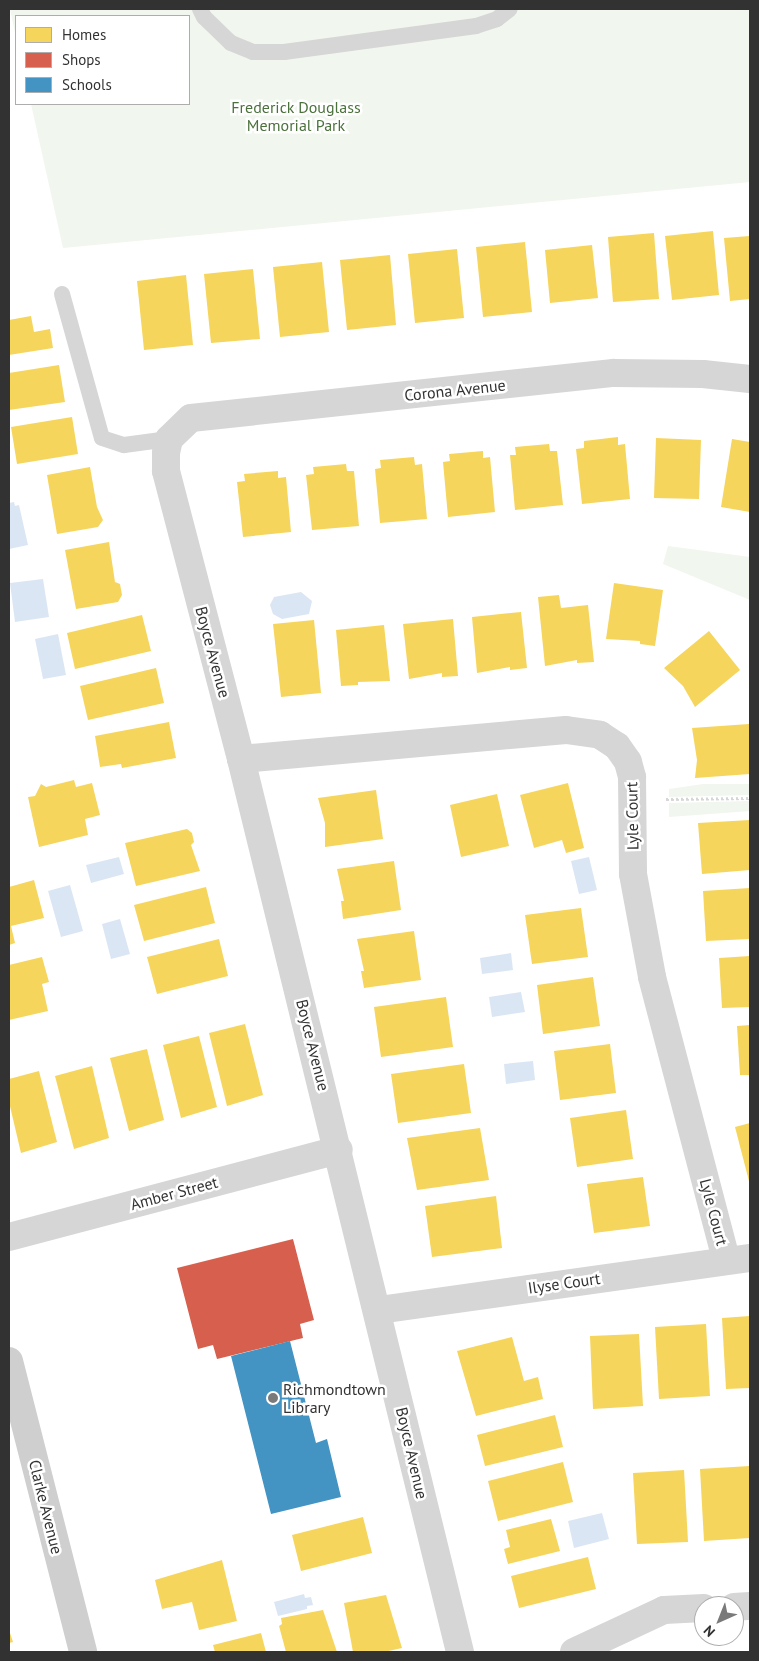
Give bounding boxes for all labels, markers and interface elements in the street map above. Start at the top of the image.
legend [15,15,190,105]
text: Homes [62,25,106,44]
text: Shops [62,50,101,69]
text: Schools [62,75,112,94]
park label: Frederick Douglass Memorial Park [231,97,361,135]
street label: Corona Avenue [403,375,507,405]
street label: Boyce Avenue [192,604,234,700]
street label: Lyle Court [622,782,642,850]
street label: Boyce Avenue [292,997,334,1093]
street label: Amber Street [128,1172,220,1214]
street label: Lyle Court [696,1177,732,1247]
street label: Ilyse Court [526,1268,602,1298]
place label: Richmondtown Library [283,1379,386,1417]
marker: Richmondtown Library [267,1392,279,1404]
street label: Boyce Avenue [392,1405,432,1501]
street label: Clarke Avenue [25,1458,67,1556]
north arrow [694,1596,744,1646]
text: N [700,1621,719,1641]

